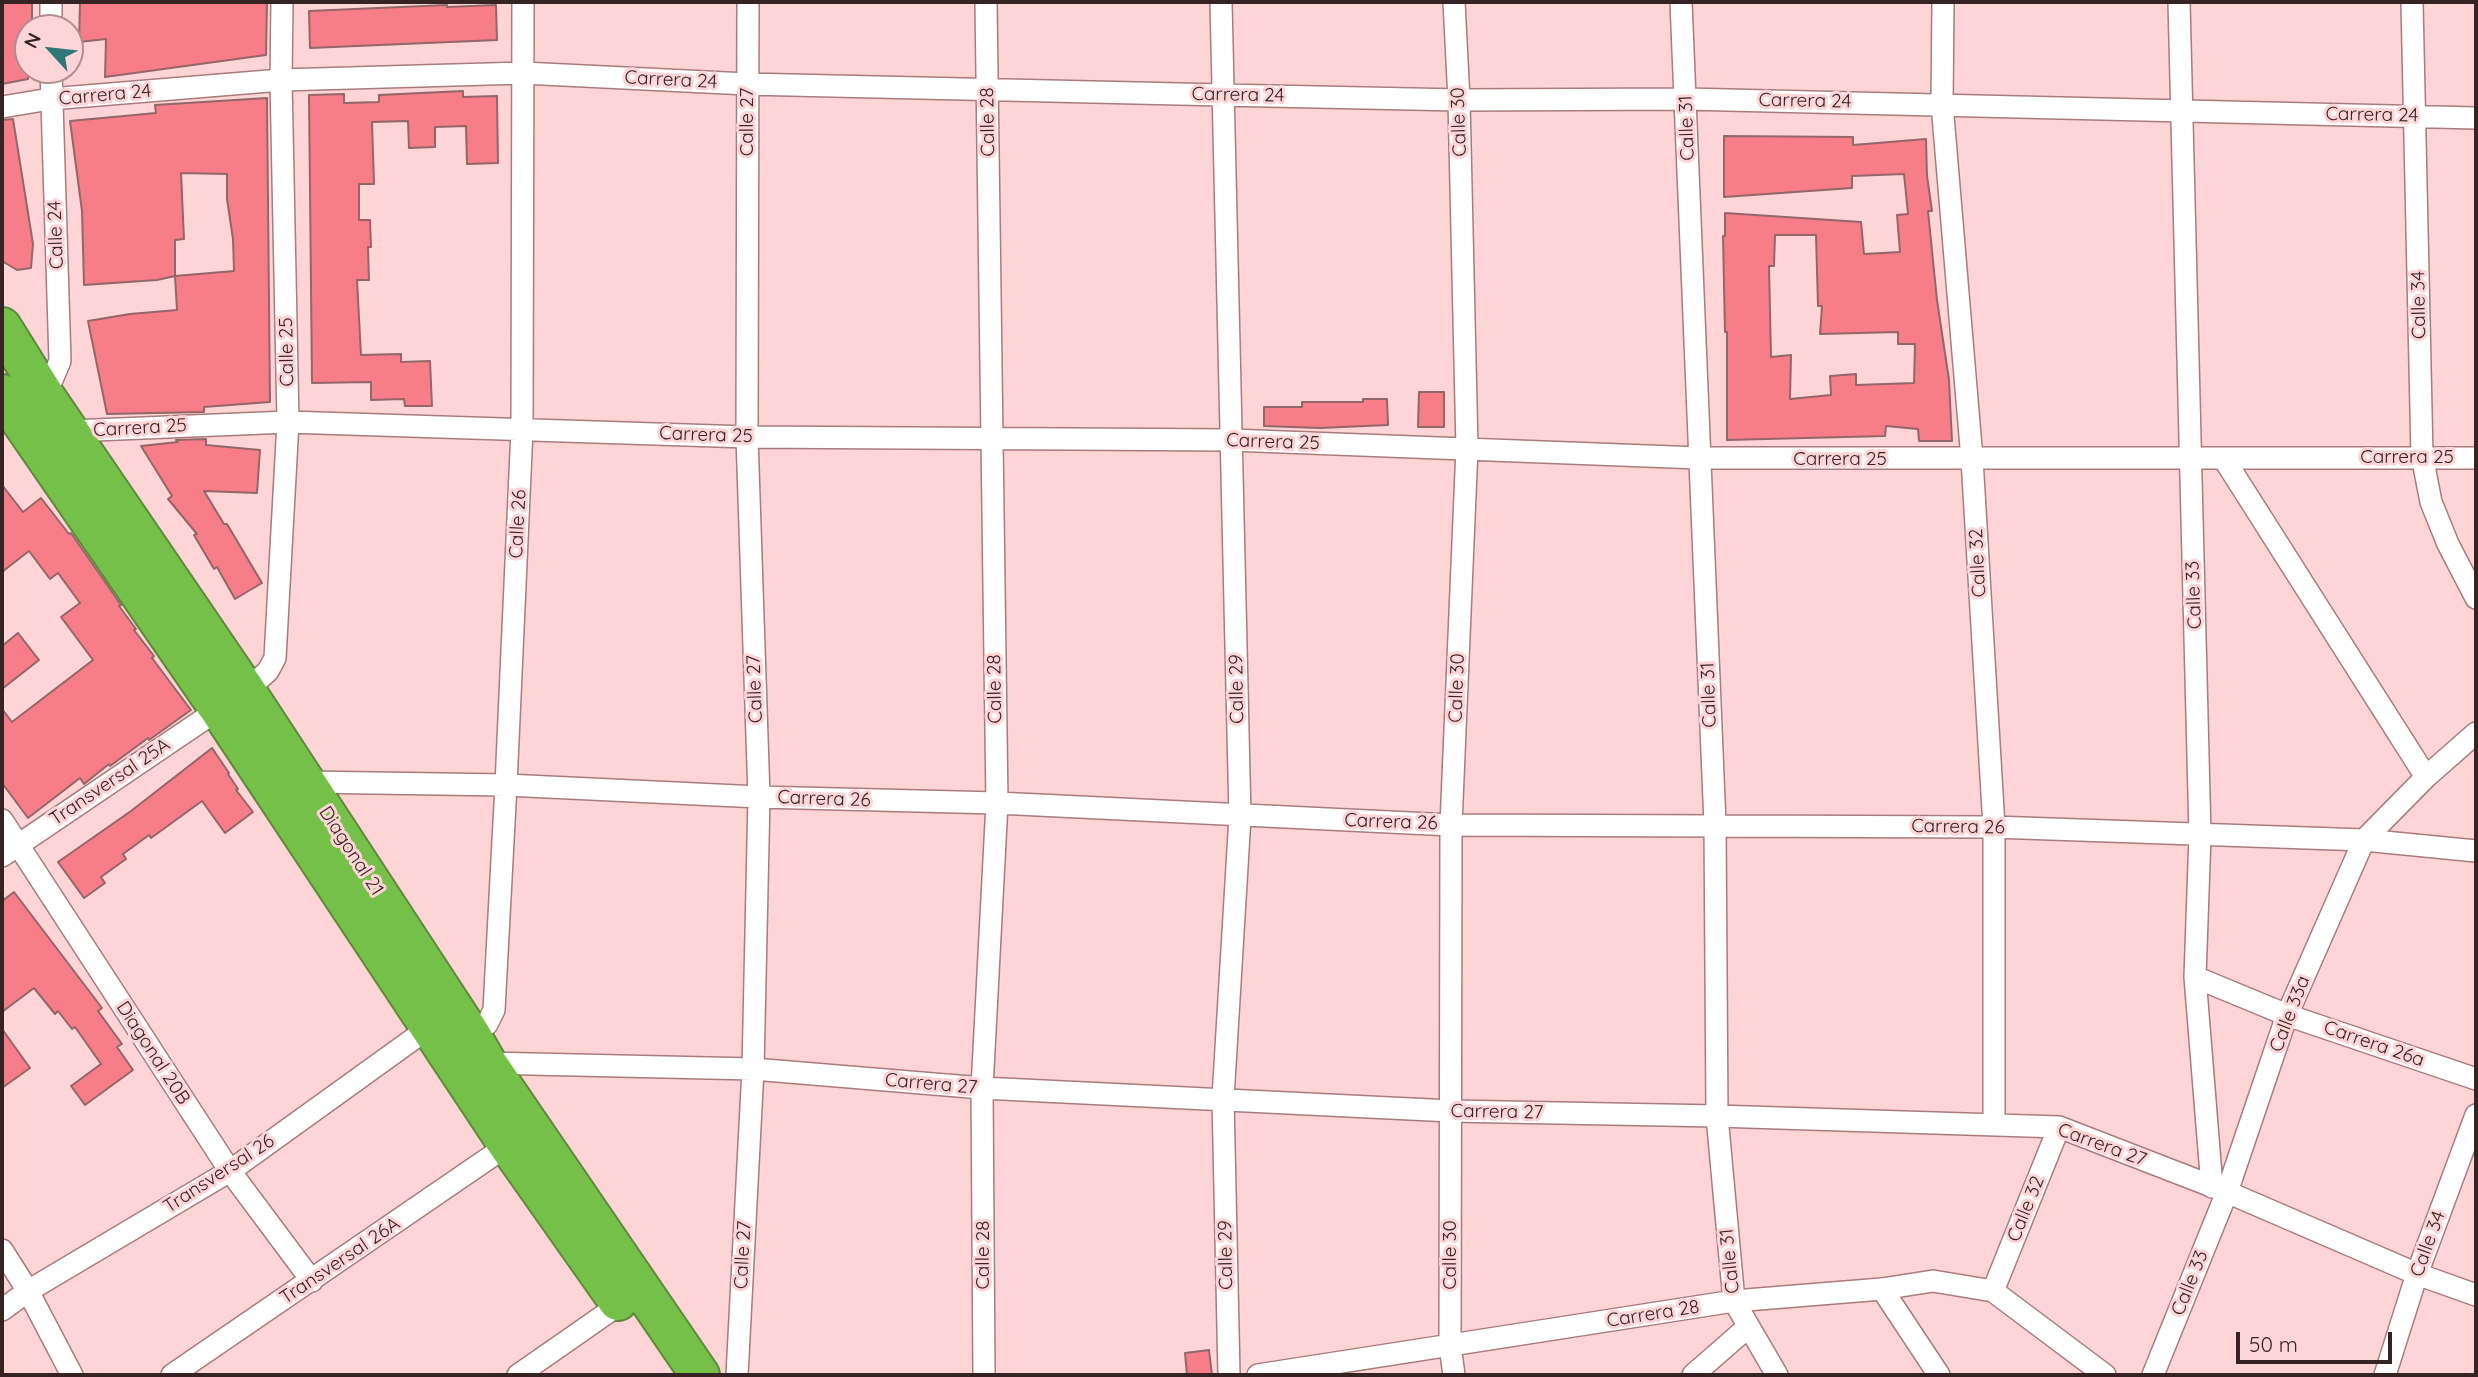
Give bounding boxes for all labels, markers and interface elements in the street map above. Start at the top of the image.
north arrow [14,14,84,84]
text: N [18,29,46,52]
street label: Carrera 24 [624,66,718,94]
street label: Carrera 24 [58,80,152,110]
street label: Carrera 24 [1191,83,1285,107]
street label: Calle 28 [976,87,1000,157]
street label: Calle 30 [1446,87,1472,157]
street label: Calle 27 [736,88,758,156]
street label: Carrera 24 [1758,89,1852,113]
street label: Calle 31 [1674,95,1700,161]
street label: Carrera 24 [2325,103,2419,127]
street label: Calle 24 [43,200,69,270]
street label: Calle 34 [2407,271,2431,339]
street label: Calle 25 [275,317,299,387]
street label: Carrera 25 [93,414,187,442]
street label: Carrera 25 [659,422,753,448]
street label: Carrera 25 [1226,429,1320,455]
street label: Carrera 25 [2360,446,2454,468]
street label: Carrera 25 [1793,448,1887,470]
street label: Calle 26 [505,489,531,559]
street label: Calle 32 [1965,528,1991,598]
street label: Calle 33 [2181,560,2207,630]
street label: Calle 30 [1444,653,1470,723]
street label: Calle 27 [742,654,768,724]
street label: Calle 28 [983,654,1007,724]
street label: Calle 29 [1225,654,1249,724]
street label: Calle 31 [1696,662,1722,728]
street label: Transversal 25A [46,733,174,831]
street label: Carrera 26 [777,786,871,812]
street label: Diagonal 21 [314,802,388,900]
street label: Carrera 26 [1344,809,1438,835]
street label: Carrera 26 [1911,815,2005,839]
street label: Calle 33a [2265,973,2315,1055]
street label: Diagonal 20B [111,997,195,1109]
street label: Carrera 26a [2321,1016,2427,1072]
street label: Carrera 27 [884,1069,978,1099]
street label: Carrera 27 [1451,1100,1543,1124]
street label: Carrera 27 [2055,1118,2149,1172]
street label: Transversal 26 [159,1130,279,1218]
street label: Calle 32 [2003,1173,2049,1245]
street label: Calle 34 [2406,1208,2450,1280]
street label: Transversal 26A [276,1212,404,1310]
street label: Calle 27 [730,1220,756,1290]
street label: Calle 28 [972,1220,994,1290]
street label: Calle 29 [1214,1220,1238,1290]
street label: Calle 30 [1439,1220,1461,1290]
street label: Calle 31 [1715,1227,1745,1295]
street label: Calle 33 [2167,1247,2213,1319]
street label: Carrera 28 [1605,1295,1701,1333]
scale bar [2240,1318,2396,1362]
text: 50 m [2249,1331,2298,1357]

